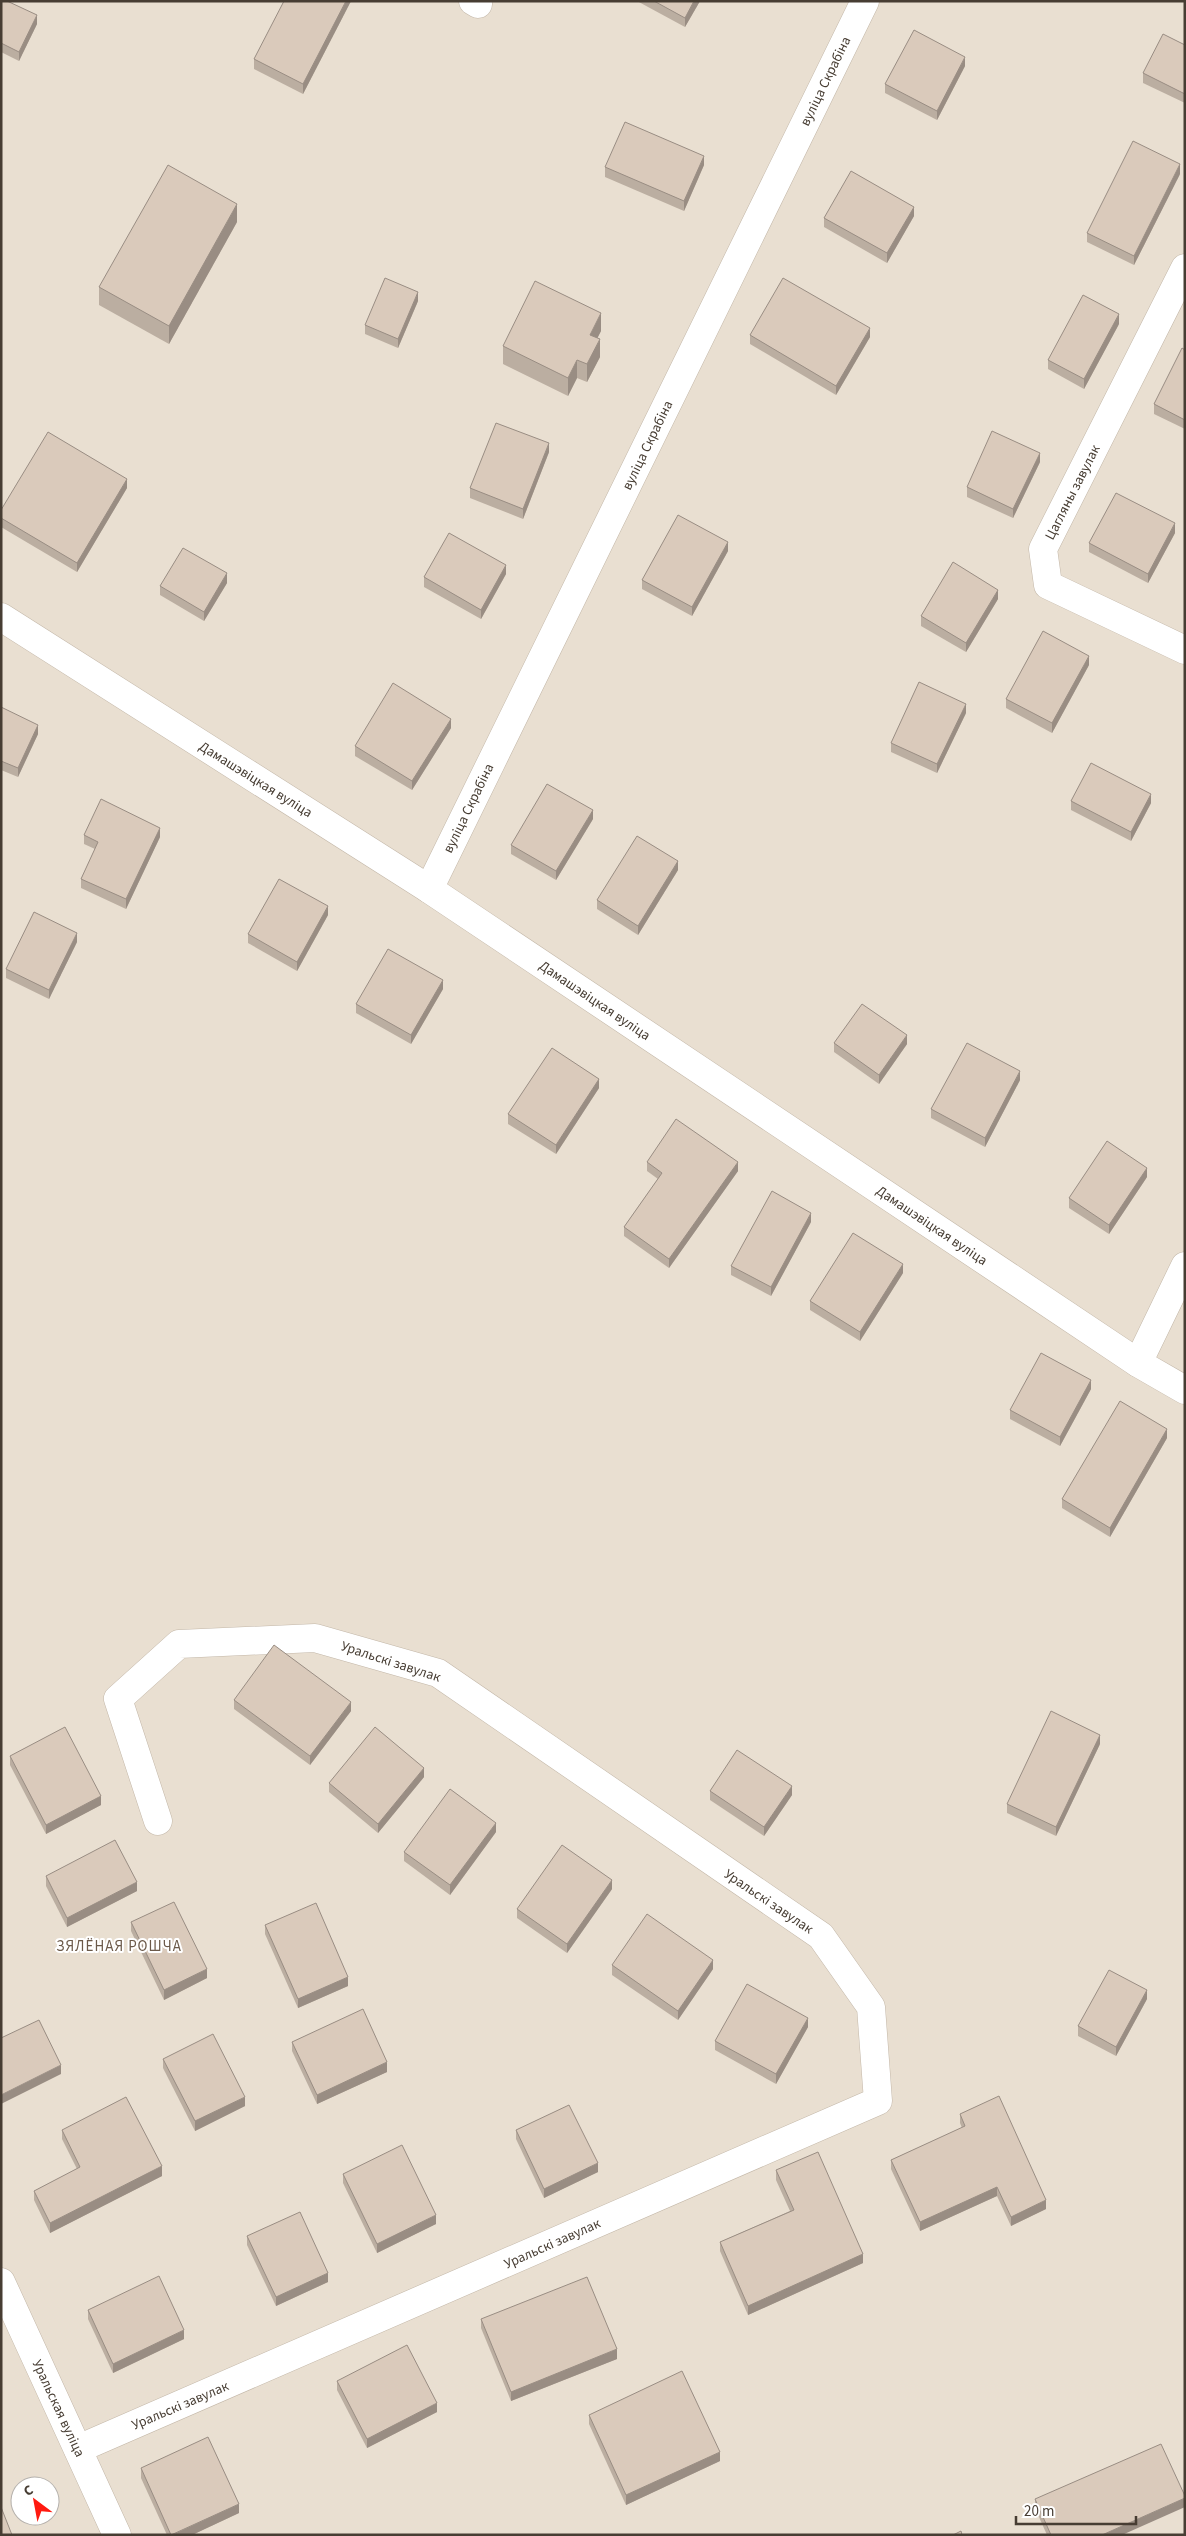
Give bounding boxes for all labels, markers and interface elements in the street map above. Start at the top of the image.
street label: вуліца Скрабіна [796,33,856,130]
street label: вуліца Скрабіна [618,397,678,494]
street label: Цагляны завулак [1040,441,1105,543]
street label: Дамашэвіцкая вуліца [195,737,316,823]
street label: вуліца Скрабіна [439,760,499,857]
street label: Дамашэвіцкая вуліца [535,956,654,1046]
street label: Дамашэвіцкая вуліца [872,1181,991,1271]
street label: Уральскі завулак [338,1636,443,1687]
street label: Уральскі завулак [720,1865,817,1939]
district label: ЗЯЛЁНАЯ РОШЧА [56,1936,182,1957]
street label: Уральскі завулак [501,2214,604,2274]
street label: Уральская вуліца [27,2357,89,2460]
street label: Уральскі завулак [129,2376,232,2435]
north arrow [10,2476,60,2526]
text: С [20,2480,37,2501]
scale bar [1016,2494,1136,2526]
text: 20 m [1024,2501,1054,2522]

